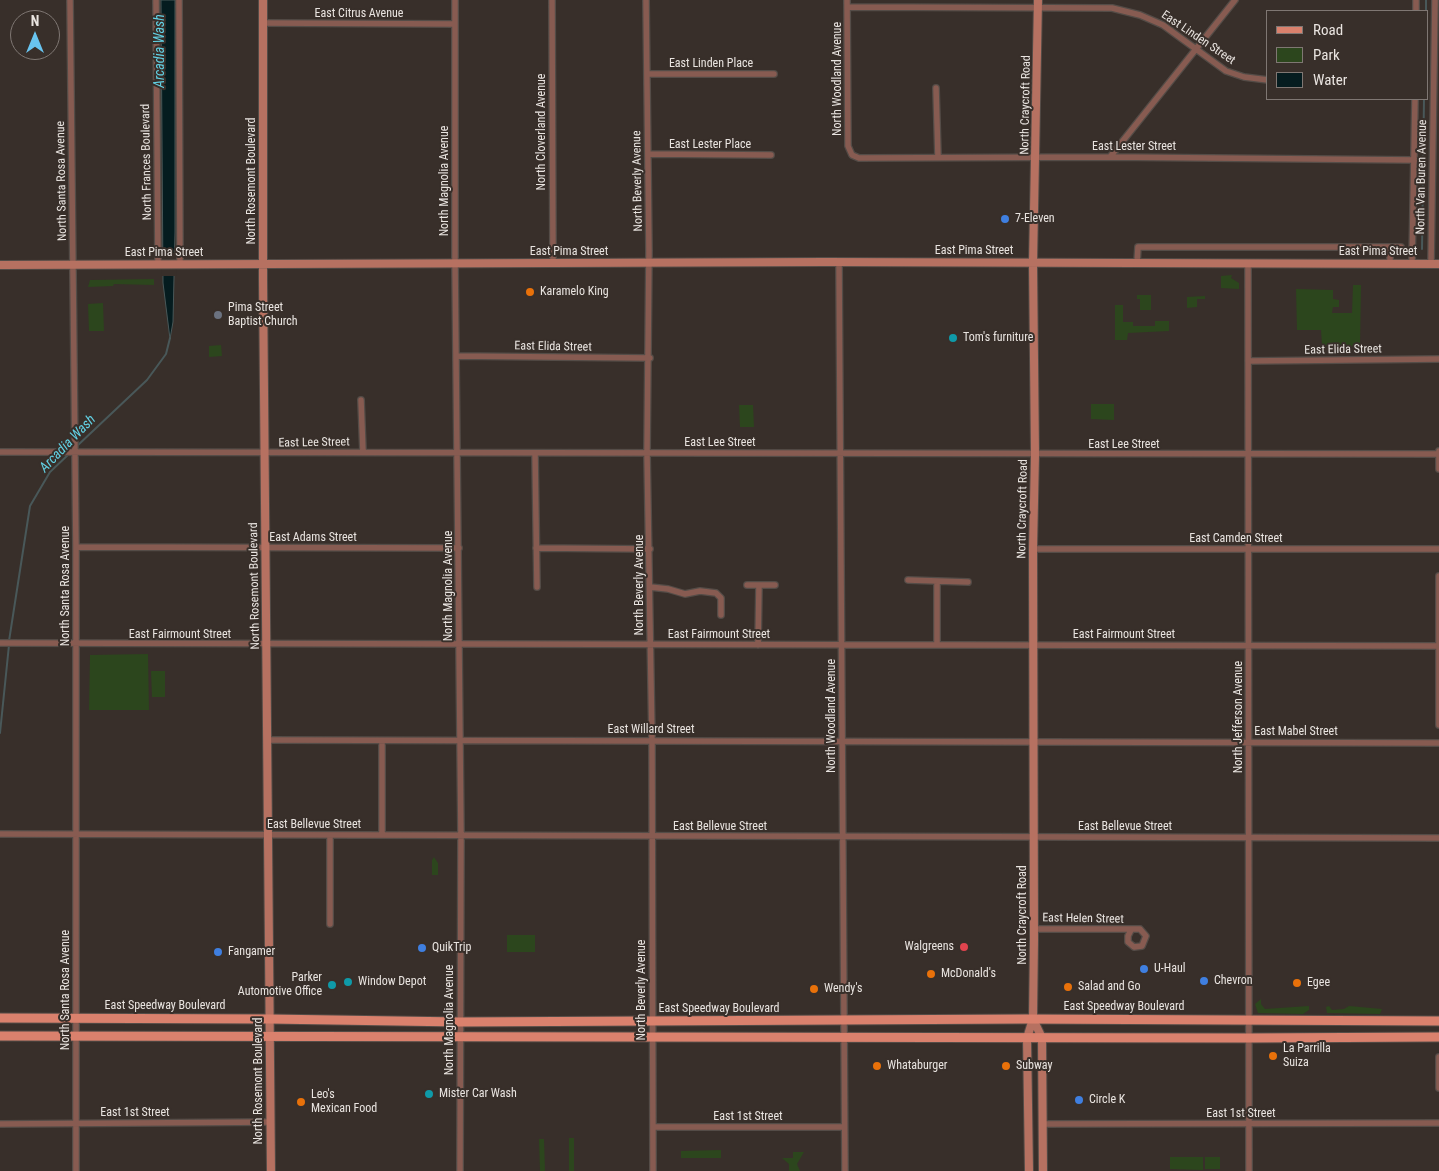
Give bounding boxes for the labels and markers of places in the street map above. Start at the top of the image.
place label: 7-Eleven [1015,212,1055,226]
marker: 7-Eleven [999,213,1011,225]
place label: Karamelo King [540,285,609,299]
marker: Karamelo King [524,286,536,298]
place label: Pima Street Baptist Church [228,301,298,329]
marker: Pima Street Baptist Church [212,309,224,321]
place label: Tom's furniture [963,331,1033,345]
marker: Tom's furniture [947,332,959,344]
place label: Walgreens [905,940,954,954]
place label: QuikTrip [432,941,471,955]
marker: Walgreens [958,941,970,953]
marker: QuikTrip [416,942,428,954]
place label: Fangamer [228,945,275,959]
marker: Fangamer [212,946,224,958]
place label: U-Haul [1154,962,1185,976]
marker: U-Haul [1138,963,1150,975]
place label: McDonald's [941,967,996,981]
marker: McDonald's [925,968,937,980]
place label: Parker Automotive Office [238,971,322,999]
place label: Chevron [1214,974,1253,988]
place label: Window Depot [358,975,426,989]
marker: Chevron [1198,975,1210,987]
marker: Window Depot [342,976,354,988]
place label: Egee [1307,976,1330,990]
marker: Egee [1291,977,1303,989]
marker: Parker Automotive Office [326,979,338,991]
place label: Salad and Go [1078,980,1141,994]
marker: Salad and Go [1062,981,1074,993]
place label: Wendy's [824,982,863,996]
marker: Wendy's [808,983,820,995]
place label: La Parrilla Suiza [1283,1042,1331,1070]
marker: La Parrilla Suiza [1267,1050,1279,1062]
place label: Whataburger [887,1059,947,1073]
place label: Subway [1016,1059,1052,1073]
marker: Whataburger [871,1060,883,1072]
marker: Subway [1000,1060,1012,1072]
place label: Mister Car Wash [439,1087,517,1101]
place label: Leo's Mexican Food [311,1088,377,1116]
marker: Mister Car Wash [423,1088,435,1100]
place label: Circle K [1089,1093,1125,1107]
marker: Circle K [1073,1094,1085,1106]
marker: Leo's Mexican Food [295,1096,307,1108]

